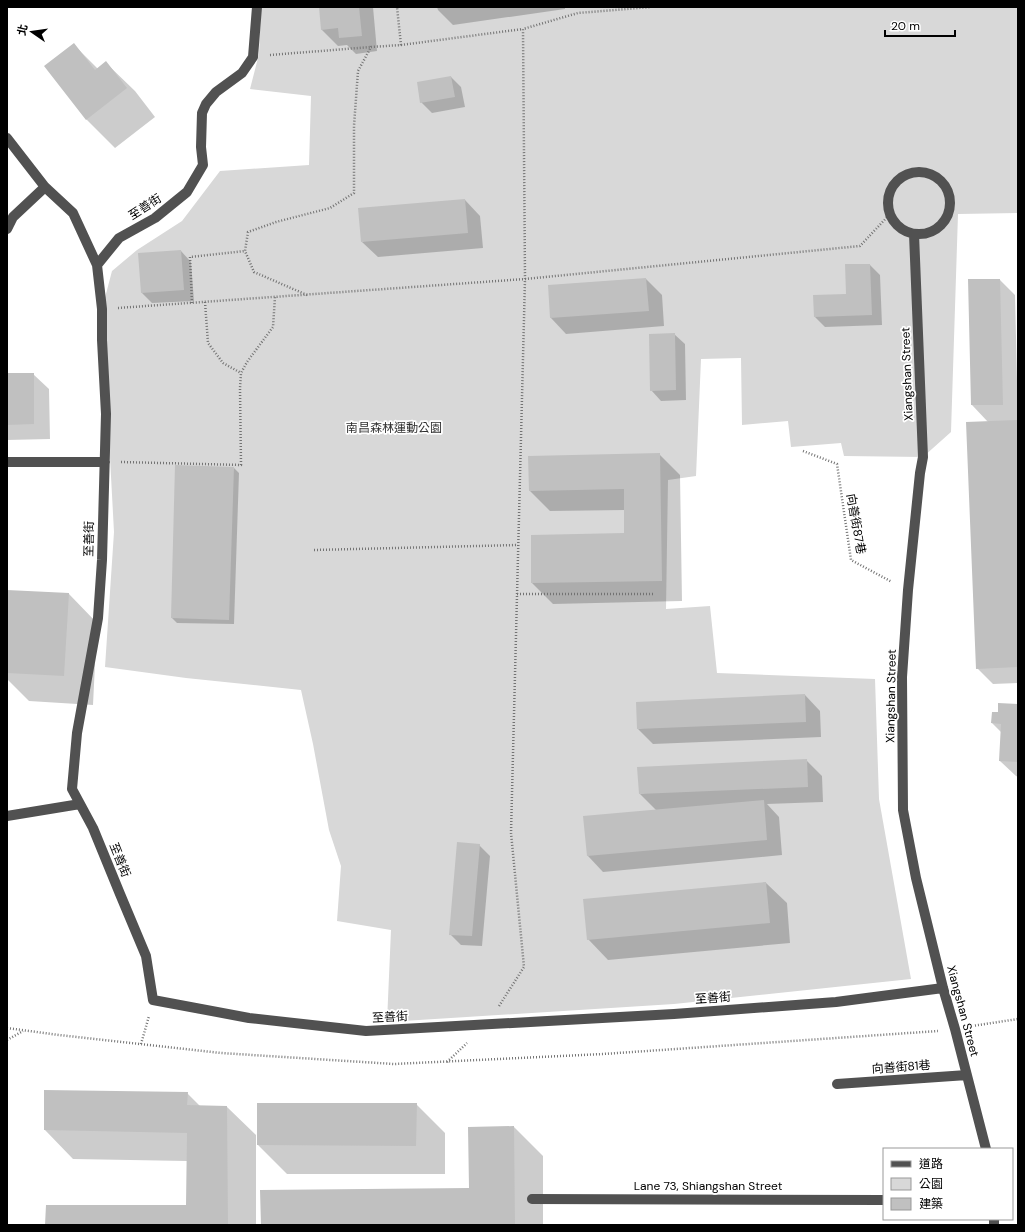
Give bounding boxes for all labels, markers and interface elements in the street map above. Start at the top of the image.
north arrow [12,12,52,52]
scale bar [885,12,955,38]
text: 20 m [891,18,920,34]
text: 北 [14,23,30,37]
street label: 至善街 [126,190,164,224]
street label: Xiangshan Street [897,327,917,421]
park label: 南昌森林運動公園 [346,420,442,436]
street label: 向善街87巷 [843,492,869,556]
street label: 至善街 [81,521,97,557]
street label: Xiangshan Street [882,649,900,743]
street label: 至善街 [106,840,134,880]
street label: Xiangshan Street [943,964,983,1059]
street label: 至善街 [694,989,732,1007]
street label: 至善街 [372,1008,408,1026]
street label: 向善街81巷 [871,1057,931,1077]
legend [883,1148,1013,1220]
text: 道路 [919,1156,943,1172]
text: 公園 [919,1176,943,1192]
street label: Lane 73, Shiangshan Street [634,1178,783,1194]
text: 建築 [919,1196,943,1212]

